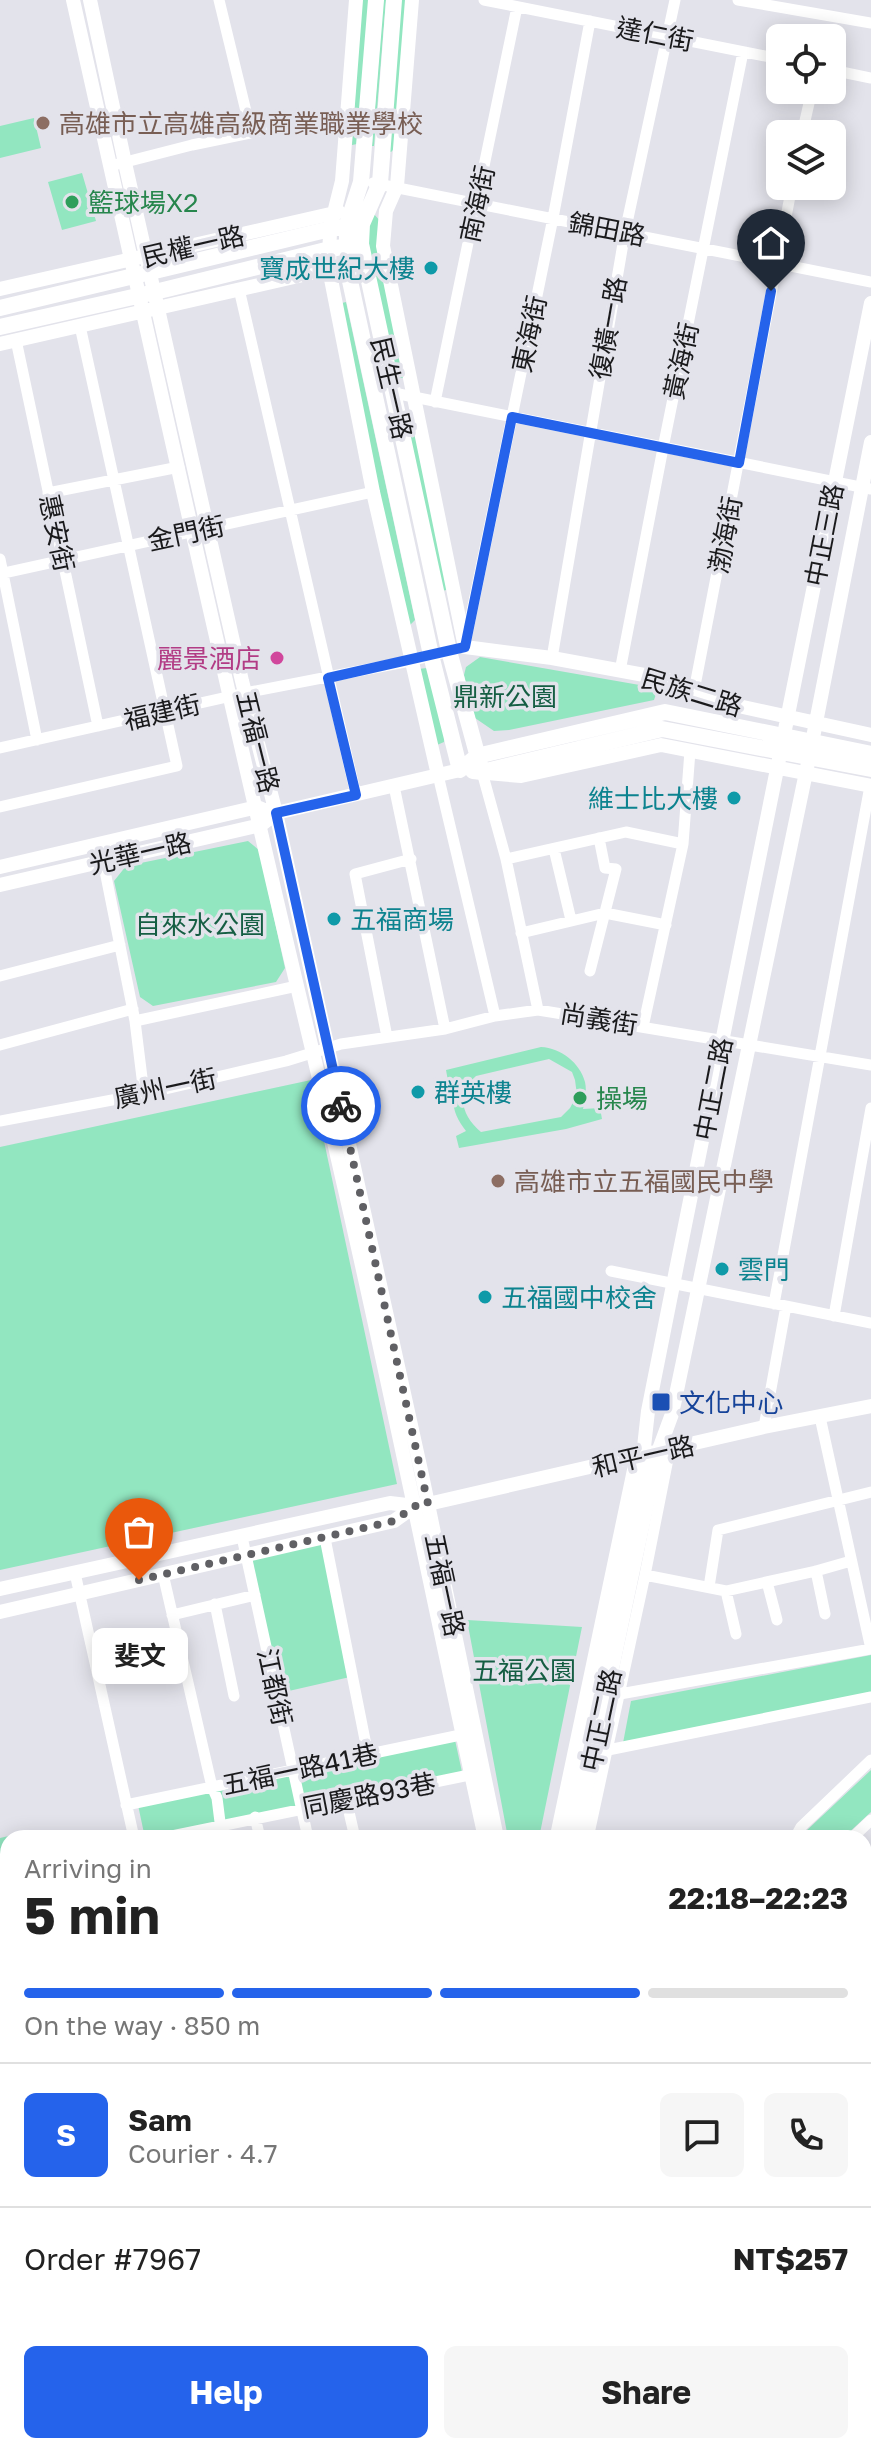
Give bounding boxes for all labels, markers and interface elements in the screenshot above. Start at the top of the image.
street label: 達仁街 [614,11,696,57]
map controls [766,24,846,200]
button: locate [766,24,846,104]
place label: 高雄市立高雄高級商業職業學校 [59,108,423,139]
marker: 高雄市立高雄高級商業職業學校 [34,114,52,132]
button: layers [766,120,846,200]
street label: 南海街 [454,163,500,245]
place label: 籃球場X2 [88,187,198,218]
marker: 籃球場X2 [63,193,81,211]
street label: 錦田路 [566,206,648,252]
pin [737,209,805,291]
street label: 民權一路 [139,219,247,273]
icon: home [749,221,793,265]
place label: 寶成世紀大樓 [259,253,415,284]
marker: 寶成世紀大樓 [422,259,440,277]
street label: 復橫一路 [584,274,632,382]
street label: 東海街 [506,293,552,375]
street label: 黃海街 [658,320,704,402]
street label: 民生一路 [365,334,419,442]
street label: 中正三路 [799,481,849,589]
street label: 惠安街 [34,492,80,574]
street label: 渤海街 [702,494,748,576]
street label: 金門街 [145,510,227,556]
place label: 麗景酒店 [157,643,261,674]
marker: 麗景酒店 [268,649,286,667]
street label: 民族二路 [638,662,746,722]
park label: 鼎新公園 [453,681,557,712]
street label: 福建街 [121,688,203,736]
street label: 五福一路 [230,688,286,796]
place label: 維士比大樓 [588,783,718,814]
marker: 維士比大樓 [725,789,743,807]
street label: 光華一路 [86,826,194,880]
place label: 五福商場 [350,904,454,935]
park label: 自來水公園 [135,909,265,940]
marker: 五福商場 [325,910,343,928]
street label: 尚義街 [558,998,640,1040]
street label: 中正二路 [688,1035,738,1143]
street label: 廣州一街 [111,1062,219,1114]
courier [301,1066,381,1146]
place label: 群英樓 [434,1077,512,1108]
marker: 群英樓 [409,1083,427,1101]
place label: 操場 [596,1083,648,1114]
icon: bike [319,1084,363,1128]
marker: 操場 [571,1089,589,1107]
place label: 高雄市立五福國民中學 [514,1166,774,1197]
marker: 高雄市立五福國民中學 [489,1172,507,1190]
place label: 雲門 [738,1254,790,1285]
marker: 雲門 [713,1260,731,1278]
place label: 五福國中校舍 [501,1282,657,1313]
marker: 五福國中校舍 [476,1288,494,1306]
place label: 文化中心 [679,1387,783,1418]
marker: 文化中心 [650,1391,672,1413]
street label: 和平一路 [589,1429,697,1483]
pin [105,1498,173,1580]
icon: bag [117,1510,161,1554]
street label: 五福一路 [419,1531,471,1639]
callout: 斐文 [91,1628,187,1684]
text: 斐文 [114,1640,166,1671]
street label: 江都街 [252,1646,298,1728]
park label: 五福公園 [472,1655,576,1686]
street label: 中正二路 [575,1666,627,1774]
street label: 五福一路41巷 [219,1737,381,1801]
street label: 同慶路93巷 [300,1767,438,1823]
text: Arriving in [24,1853,152,1884]
text: 22:18–22:23 [668,1880,848,1916]
text: 5 min [24,1883,160,1945]
text: On the way · 850 m [24,2010,260,2041]
button: chat [660,2093,744,2177]
button: phone [764,2093,848,2177]
text: Sam [128,2102,192,2138]
text: S [56,2117,76,2153]
text: Courier · 4.7 [128,2138,278,2169]
text: Order #7967 [24,2241,201,2277]
text: NT$257 [733,2241,848,2277]
button: Help [24,2346,428,2438]
button: Share [444,2346,848,2438]

